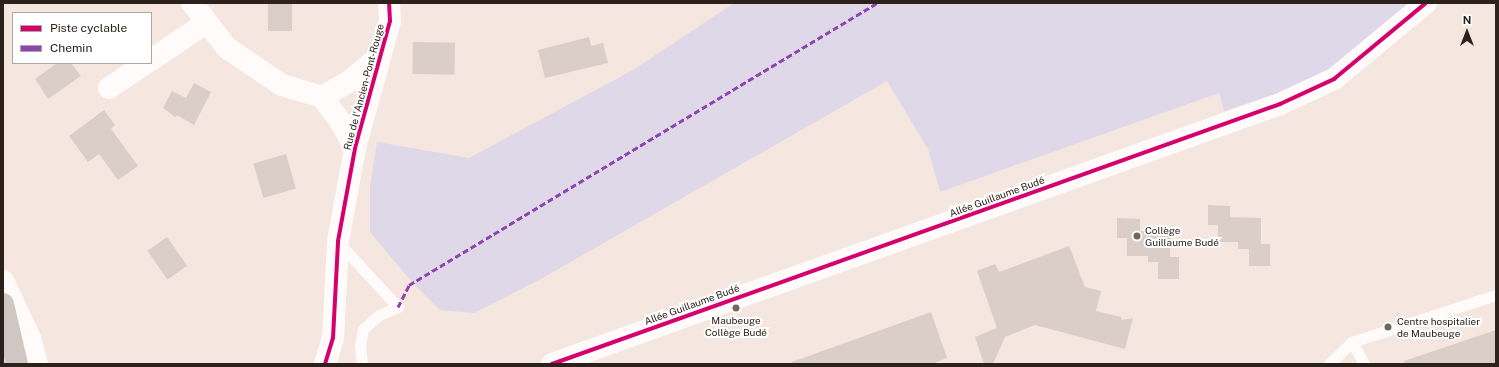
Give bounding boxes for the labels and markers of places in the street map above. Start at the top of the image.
place label: Collège Guillaume Budé [1145,224,1219,248]
marker: Collège Guillaume Budé [1132,231,1142,241]
marker: Maubeuge Collège Budé [731,303,741,313]
place label: Maubeuge Collège Budé [705,314,767,338]
place label: Centre hospitalier de Maubeuge [1397,315,1480,338]
marker: Centre hospitalier de Maubeuge [1382,321,1394,333]

